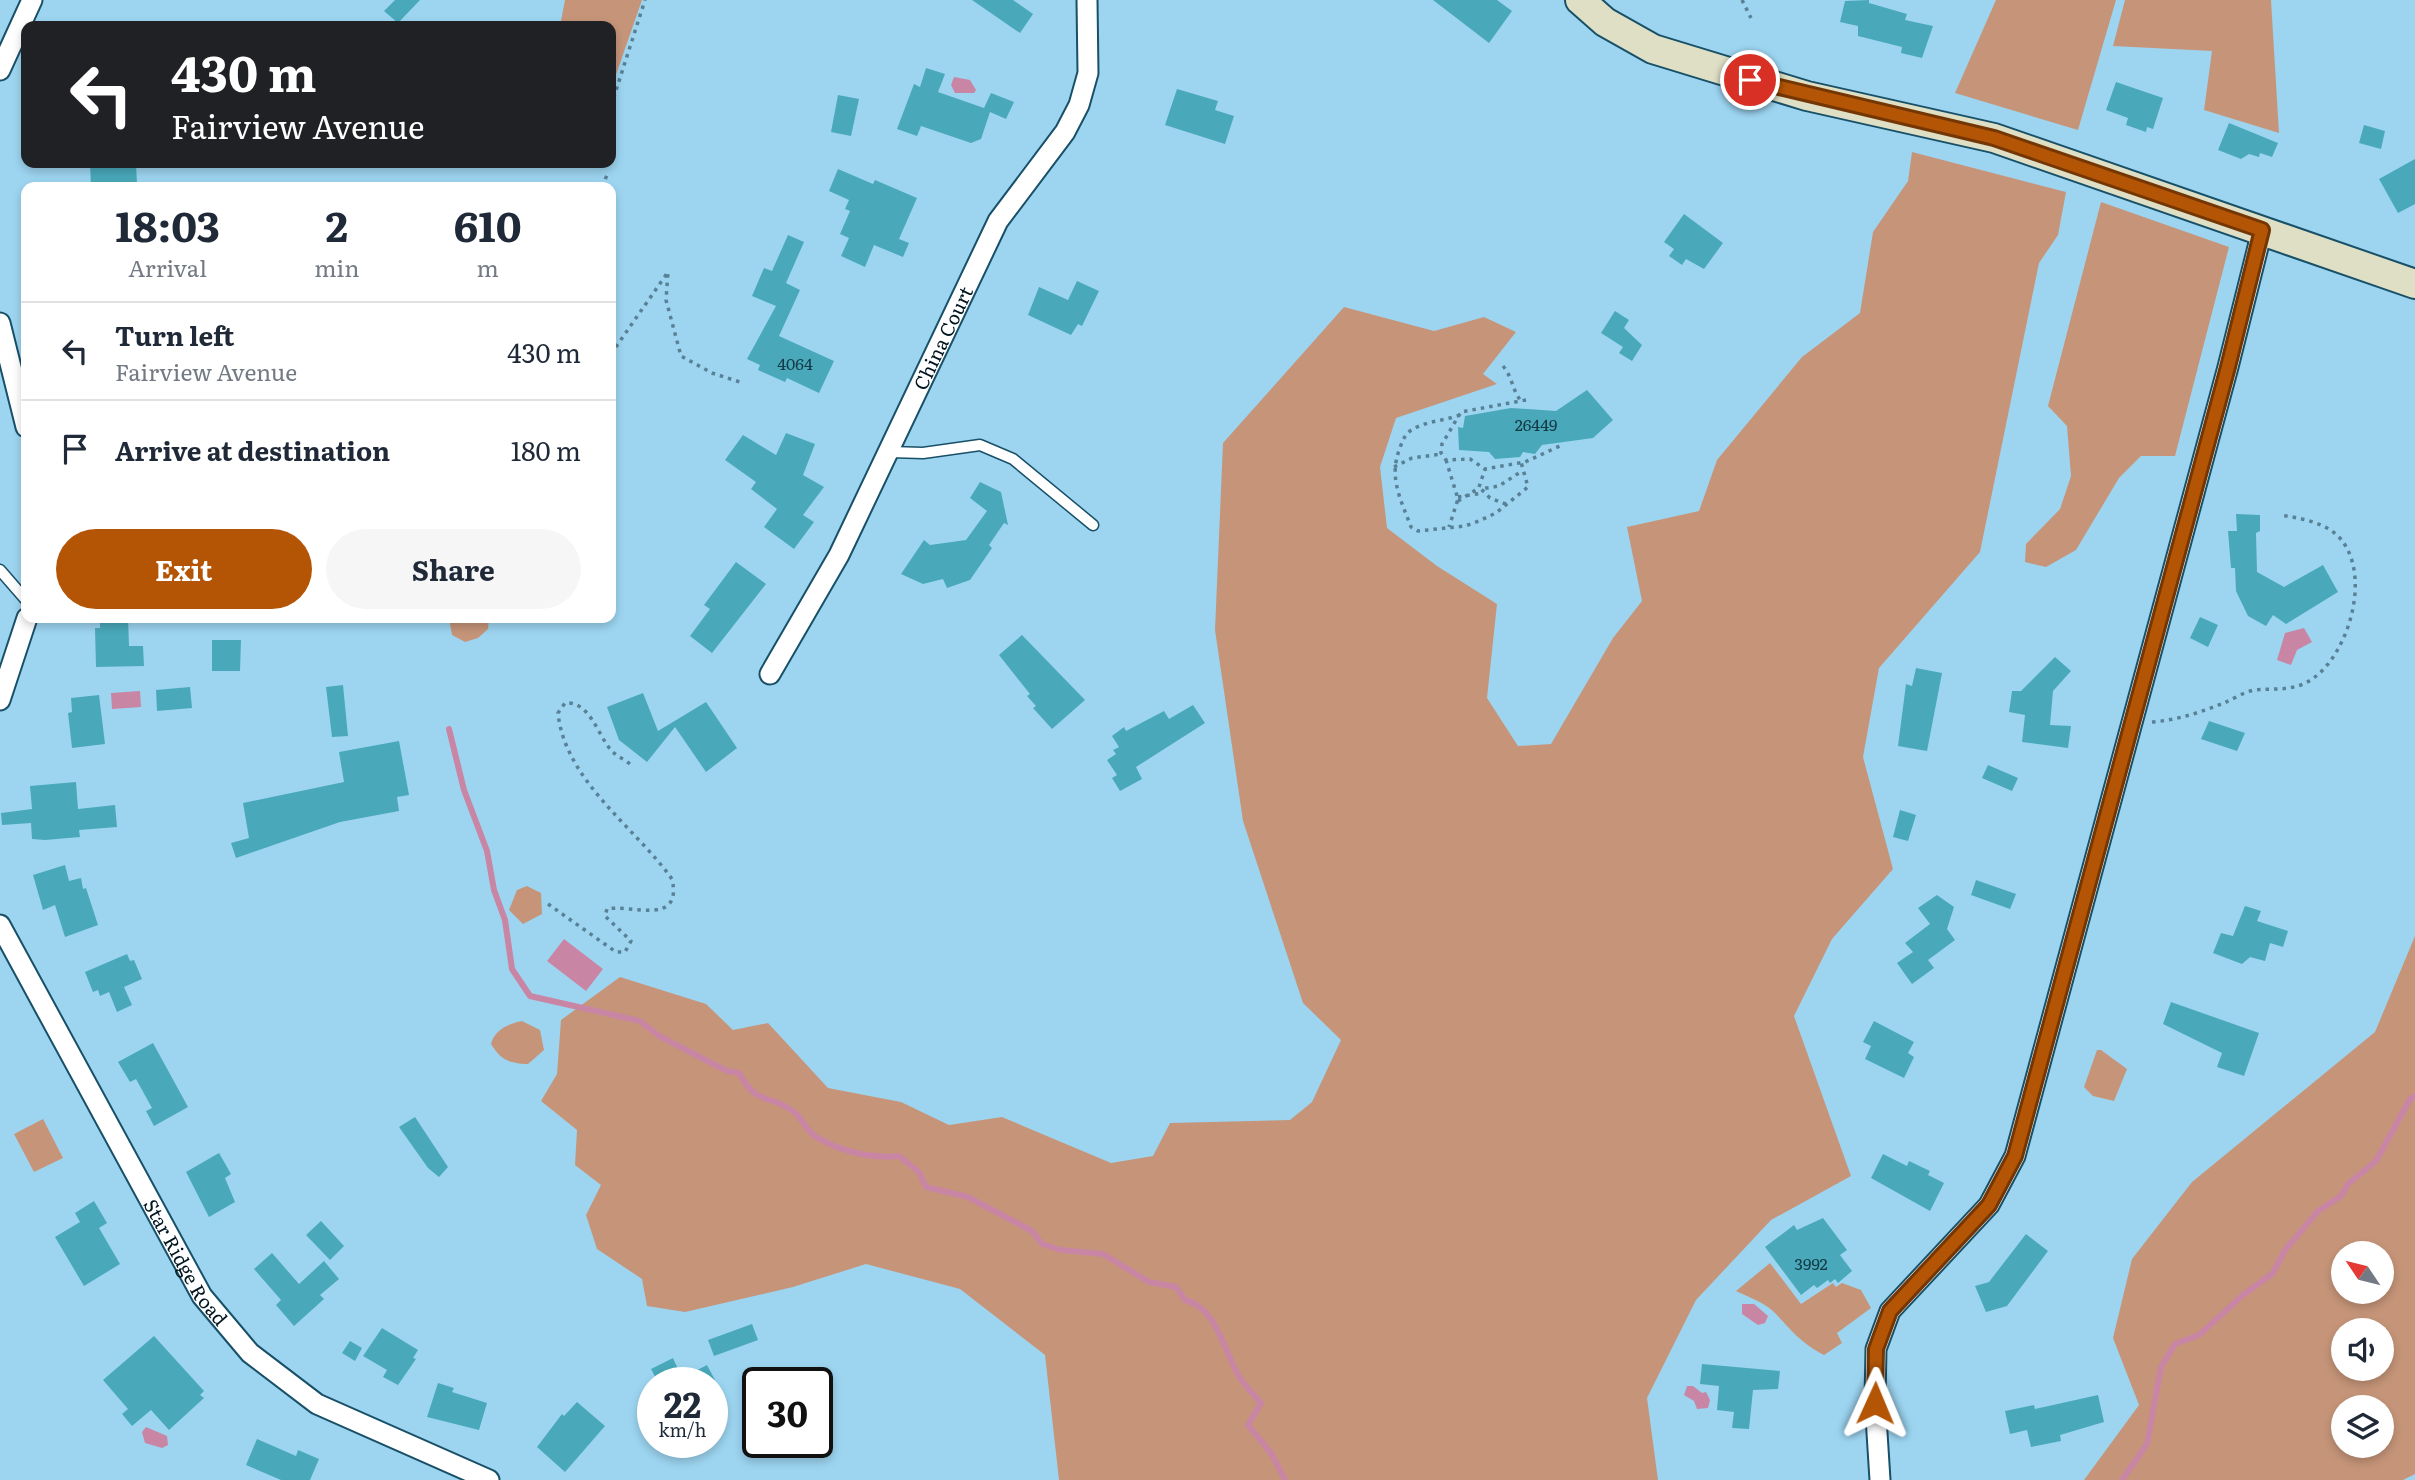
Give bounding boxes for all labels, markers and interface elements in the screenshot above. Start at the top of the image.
text: 430 m [171,34,317,107]
icon: left [56,49,147,140]
pin [1720,50,1780,110]
icon: arrive [1731,61,1769,99]
text: Fairview Avenue [171,101,425,149]
text: 18:03 [115,193,220,255]
text: 2 [326,193,348,255]
text: 610 [454,193,522,255]
text: Arrival [128,250,207,284]
text: min [314,250,359,284]
text: m [477,250,499,284]
street label: China Court [906,281,979,394]
text: Turn left [115,315,234,354]
icon: left [56,332,94,370]
text: 430 m [507,332,581,371]
house number: 4064 [777,351,813,375]
text: Fairview Avenue [115,354,297,388]
house number: 26449 [1515,412,1557,436]
icon: arrive [56,430,94,468]
text: Arrive at destination [115,430,390,469]
text: 180 m [511,430,581,469]
button: Exit [56,529,312,609]
button: Share [326,529,581,609]
street label: Star Ridge Road [138,1193,235,1331]
north arrow [2331,1241,2394,1304]
map controls [2331,1241,2394,1458]
house number: 3992 [1794,1251,1828,1275]
button: sound [2331,1318,2394,1381]
position arrow [1838,1366,1912,1440]
speed limit sign: 30 [742,1367,833,1458]
text: 22 [664,1377,701,1429]
button: layers [2331,1395,2394,1458]
text: km/h [659,1416,706,1443]

